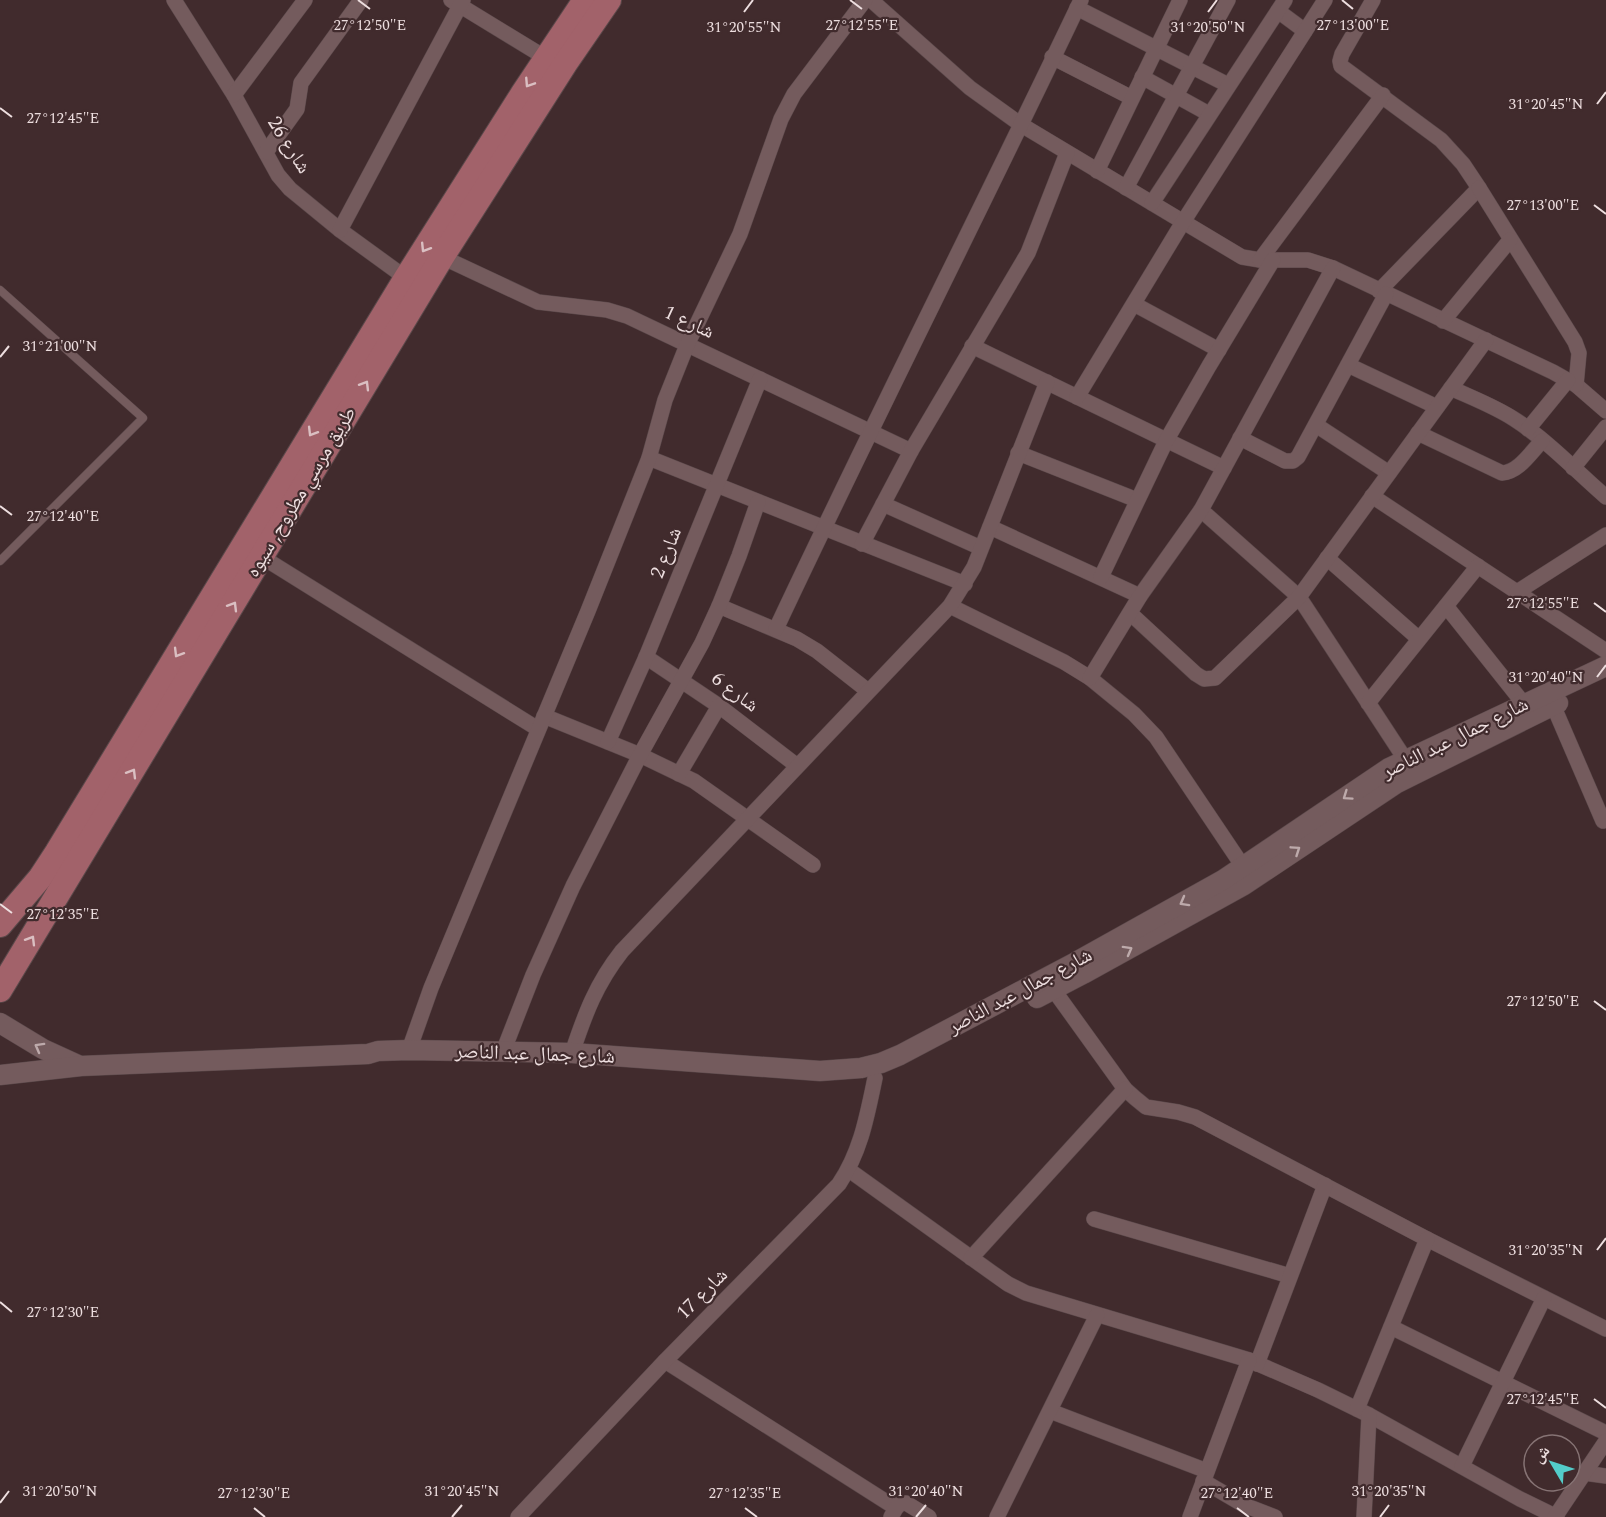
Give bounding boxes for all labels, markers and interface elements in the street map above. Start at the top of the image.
text: 27°12'50"E [334,14,406,37]
text: 27°12'55"E [826,14,898,37]
text: 27°13'00"E [1317,14,1389,37]
text: 31°20'55"N [707,16,782,39]
text: 31°20'50"N [1171,16,1246,39]
one-way arrow [525,77,536,88]
text: 31°20'45"N [1509,93,1584,116]
text: 27°12'45"E [27,107,99,130]
street label: شارع 26 [260,110,318,180]
text: 27°13'00"E [1507,194,1579,217]
one-way arrow [421,241,432,252]
street label: شارع 1 [659,297,719,347]
text: 31°21'00"N [23,335,98,358]
one-way arrow [358,381,370,391]
street label: طريق مرسي مطروح, سيوه [238,401,364,583]
one-way arrow [308,426,320,436]
text: 27°12'40"E [27,505,99,528]
street label: شارع 2 [642,523,690,583]
text: 27°12'55"E [1507,592,1579,615]
one-way arrow [225,602,237,612]
one-way arrow [173,647,185,657]
street label: شارع 6 [705,664,765,720]
text: 31°20'40"N [1509,666,1584,689]
street label: شارع جمال عبد الناصر [1376,689,1534,787]
one-way arrow [124,769,136,779]
one-way arrow [1343,789,1354,800]
one-way arrow [1290,846,1300,858]
one-way arrow [1180,895,1191,906]
text: 27°12'35"E [27,903,99,926]
one-way arrow [23,936,35,946]
street label: شارع جمال عبد الناصر [941,940,1098,1042]
one-way arrow [1122,945,1132,957]
text: 27°12'50"E [1507,990,1579,1013]
street label: شارع جمال عبد الناصر [453,1036,616,1072]
one-way arrow [35,1043,45,1054]
text: 31°20'35"N [1509,1239,1584,1262]
street label: شارع 17 [669,1261,735,1327]
text: 27°12'30"E [27,1301,99,1324]
text: 27°12'45"E [1507,1388,1579,1411]
north arrow [1522,1433,1582,1493]
text: ش [1526,1440,1556,1468]
text: 31°20'50"N [23,1480,98,1503]
text: 31°20'45"N [425,1480,500,1503]
text: 31°20'40"N [889,1480,964,1503]
text: 31°20'35"N [1352,1480,1427,1503]
text: 27°12'30"E [218,1482,290,1505]
text: 27°12'35"E [709,1482,781,1505]
text: 27°12'40"E [1201,1482,1273,1505]

